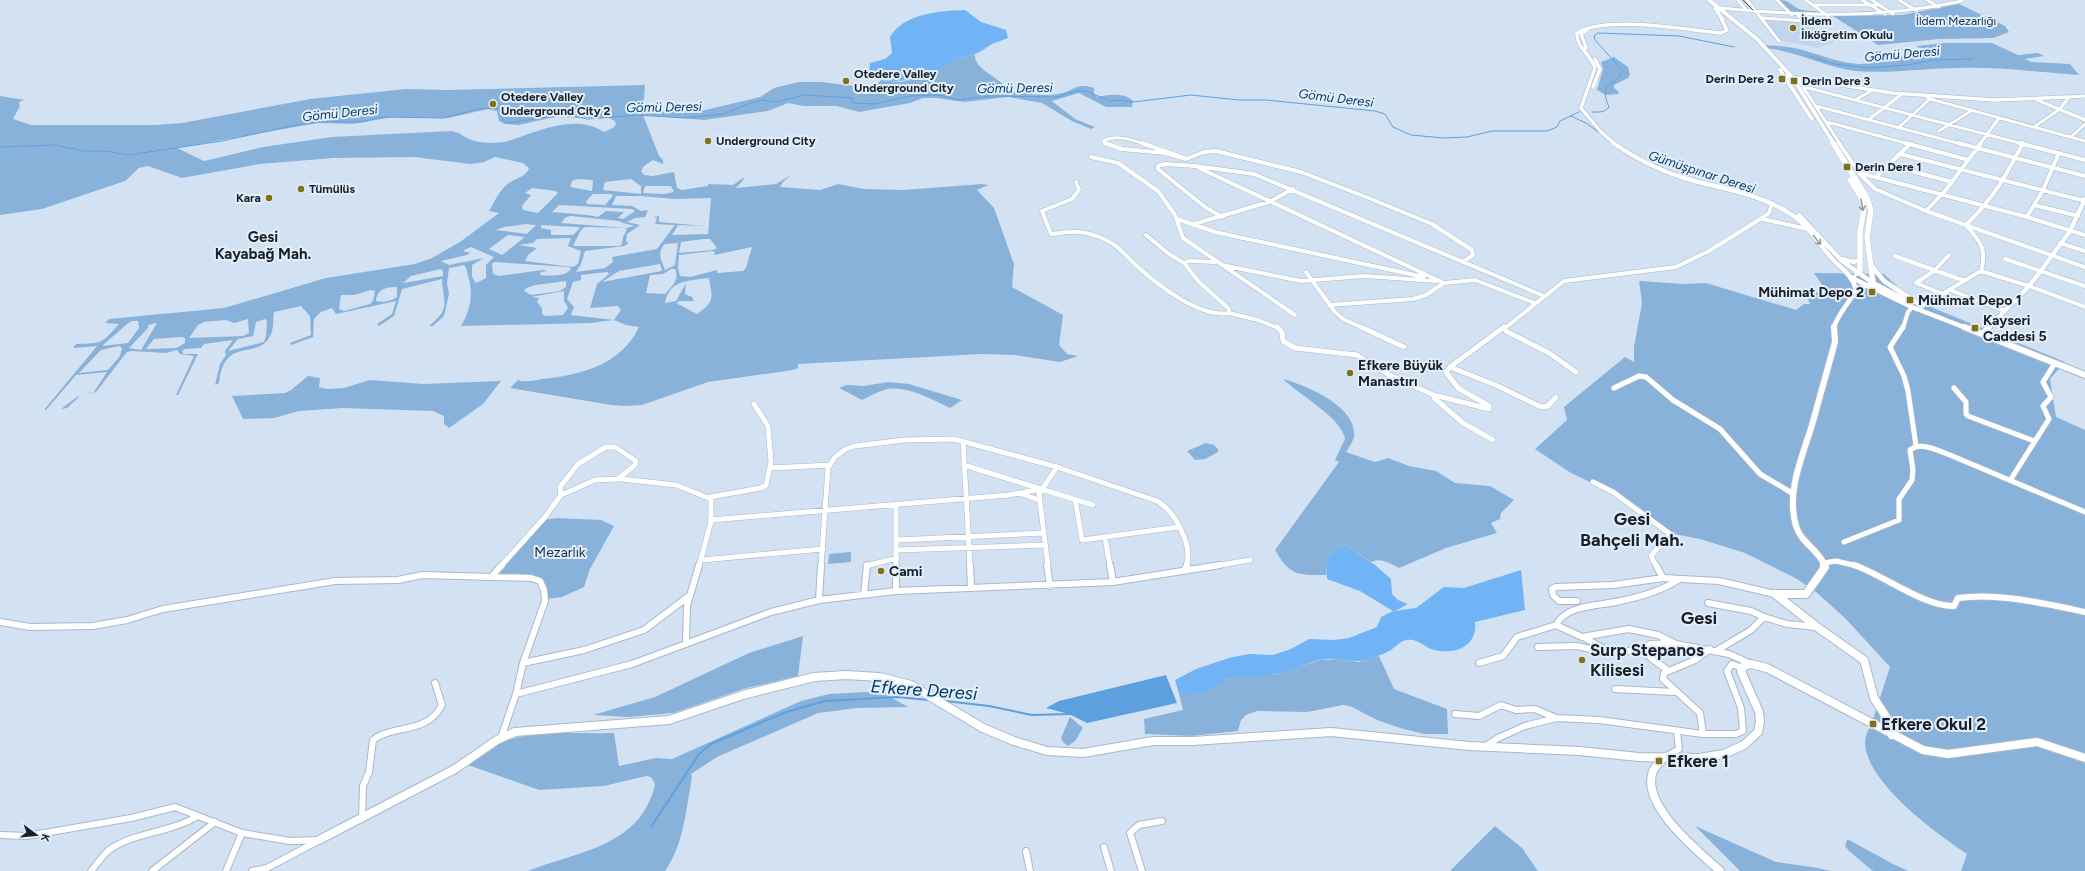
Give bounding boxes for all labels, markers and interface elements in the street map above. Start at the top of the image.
place label: İldem İlköğretim Okulu [1801,14,1893,42]
park label: İldem Mezarlığı [1916,14,1996,28]
marker: İldem İlköğretim Okulu [1788,23,1798,33]
water label: Gömü Deresi [1864,43,1941,65]
place label: Otedere Valley Underground City [854,67,954,95]
place label: Derin Dere 2 [1706,72,1774,86]
marker: Derin Dere 2 [1777,74,1787,84]
place label: Derin Dere 3 [1802,74,1871,88]
marker: Otedere Valley Underground City [841,76,851,86]
marker: Derin Dere 3 [1789,76,1799,86]
water label: Gömü Deresi [977,80,1054,96]
water label: Gömü Deresi [1298,86,1375,110]
place label: Otedere Valley Underground City 2 [501,90,610,118]
marker: Otedere Valley Underground City 2 [488,99,498,109]
water label: Gömü Deresi [626,99,703,115]
water label: Gömü Deresi [302,101,379,124]
place label: Underground City [716,134,816,148]
marker: Underground City [703,136,713,146]
water label: Gümüşpınar Deresi [1647,148,1758,197]
place label: Derin Dere 1 [1855,160,1922,174]
marker: Derin Dere 1 [1842,162,1852,172]
place label: Tümülüs [309,182,355,196]
marker: Tümülüs [296,184,306,194]
place label: Kara [236,191,261,205]
marker: Kara [264,193,274,203]
one-way arrow [1859,199,1867,212]
district label: Gesi Kayabağ Mah. [215,228,311,263]
one-way arrow [1812,235,1821,245]
place label: Mühimat Depo 2 [1758,284,1864,301]
marker: Mühimat Depo 2 [1867,287,1877,297]
place label: Mühimat Depo 1 [1918,292,2022,309]
marker: Mühimat Depo 1 [1905,295,1915,305]
place label: Kayseri Caddesi 5 [1983,312,2047,345]
marker: Kayseri Caddesi 5 [1970,323,1980,333]
place label: Efkere Büyük Manastırı [1358,357,1444,390]
marker: Efkere Büyük Manastırı [1345,368,1355,378]
district label: Gesi Bahçeli Mah. [1580,508,1684,551]
park label: Mezarlık [534,544,586,561]
place label: Cami [889,563,923,580]
marker: Cami [876,566,886,576]
district label: Gesi [1681,607,1717,629]
place label: Surp Stepanos Kilisesi [1590,640,1704,680]
marker: Surp Stepanos Kilisesi [1577,655,1587,665]
water label: Efkere Deresi [870,675,979,705]
place label: Efkere Okul 2 [1881,714,1986,734]
marker: Efkere Okul 2 [1868,719,1878,729]
place label: Efkere 1 [1667,751,1729,771]
marker: Efkere 1 [1654,756,1664,766]
north arrow [16,815,56,855]
text: K [38,832,52,844]

